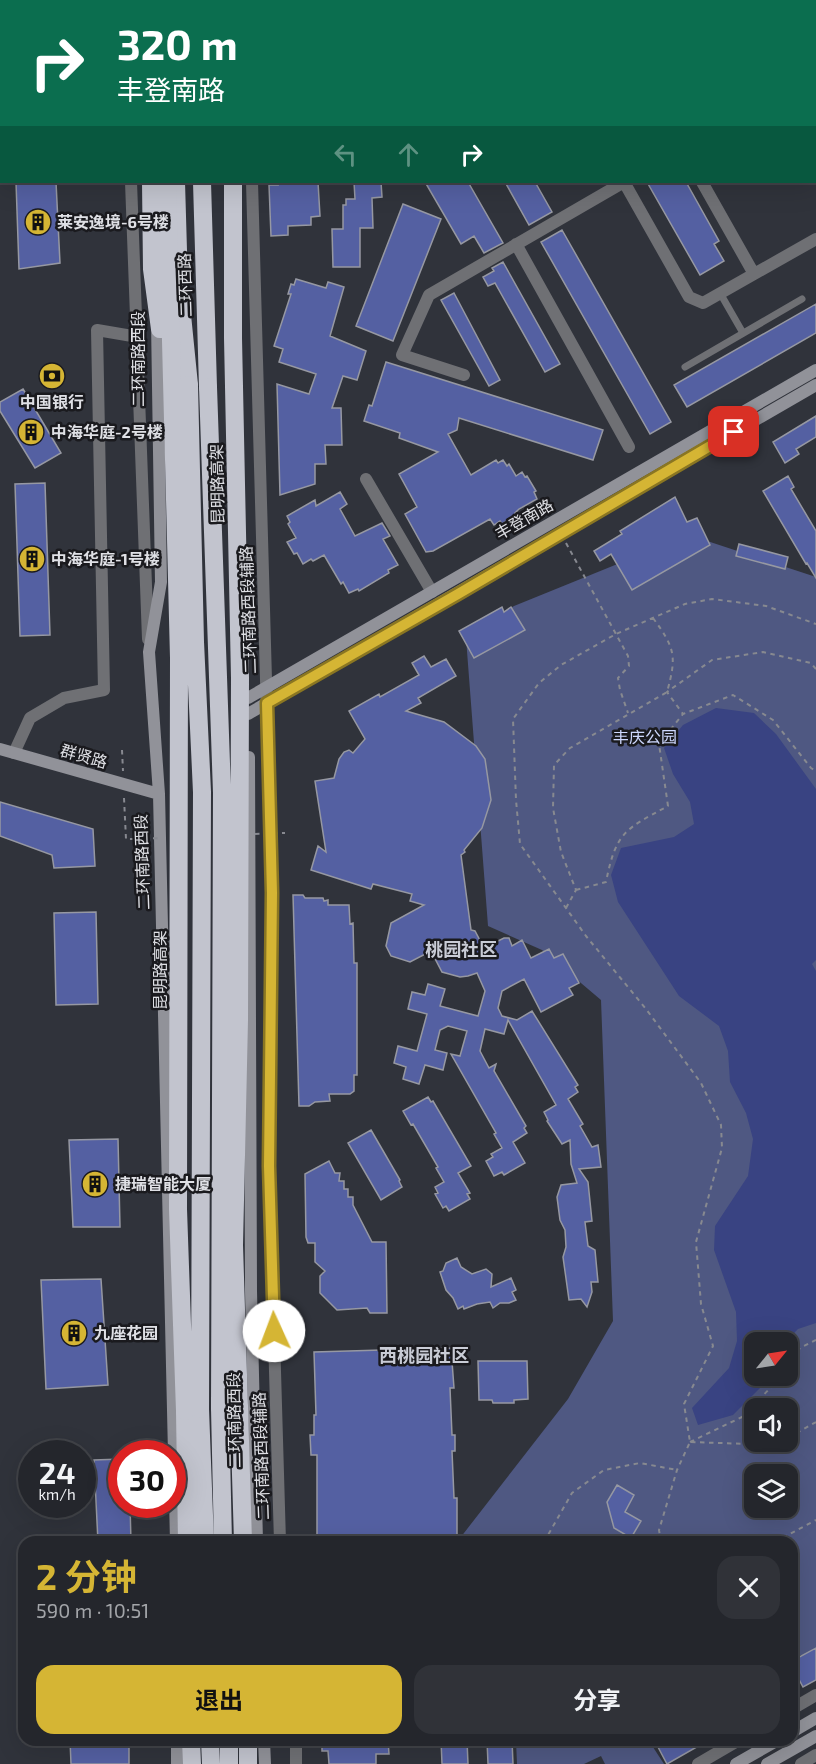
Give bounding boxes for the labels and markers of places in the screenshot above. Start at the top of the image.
building icon: 莱安逸境-6号楼 [23,207,53,237]
place label: 莱安逸境-6号楼 [57,212,169,231]
bank icon: 中国银行 [37,361,67,391]
place label: 中国银行 [20,392,84,411]
pin [708,406,759,457]
building icon: 中海华庭-2号楼 [16,417,46,447]
place label: 中海华庭-2号楼 [51,422,163,441]
building icon: 中海华庭-1号楼 [17,544,47,574]
place label: 中海华庭-1号楼 [51,549,160,568]
building icon: 捷瑞智能大厦 [80,1169,110,1199]
place label: 捷瑞智能大厦 [115,1174,211,1193]
building icon: 九座花园 [59,1318,89,1348]
place label: 九座花园 [94,1323,158,1342]

